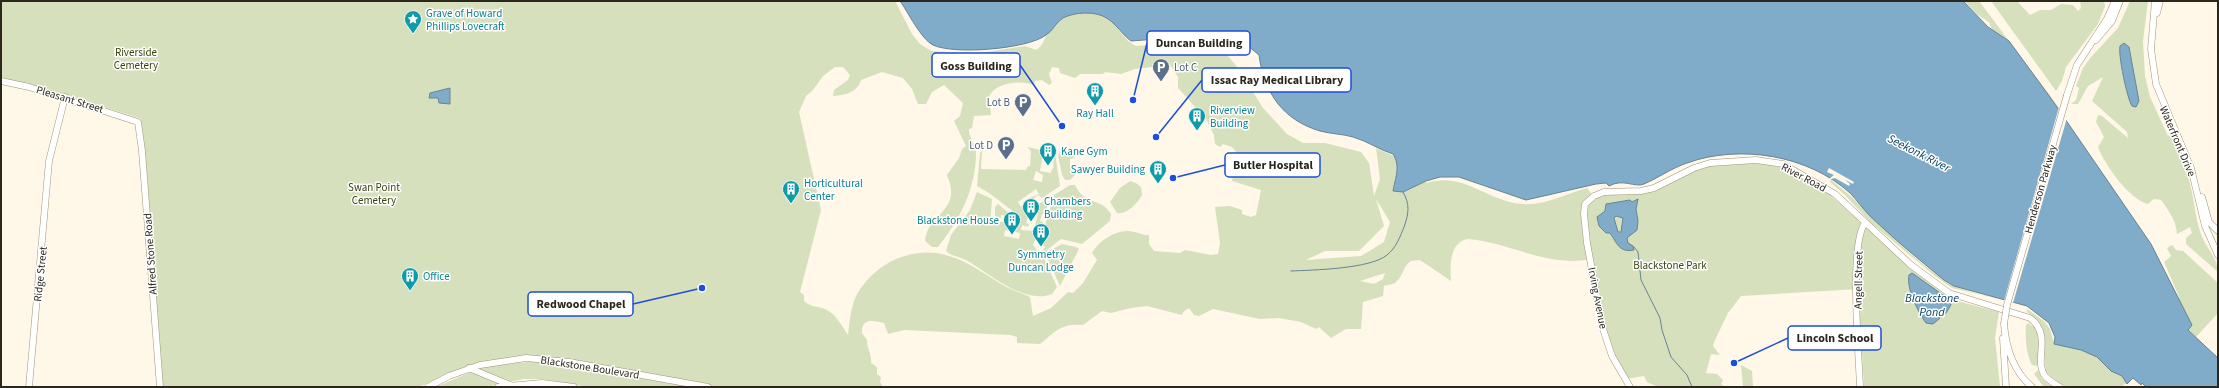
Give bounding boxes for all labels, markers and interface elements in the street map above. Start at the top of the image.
place label: Grave of Howard Phillips Lovecraft [426,6,505,34]
place icon: Grave of Howard Phillips Lovecraft [403,9,423,34]
callout: Duncan Building [1147,31,1250,55]
text: Duncan Building [1156,35,1243,52]
park label: Riverside Cemetery [114,45,158,73]
callout: Goss Building [932,53,1020,77]
parking icon: Lot C [1151,57,1171,82]
text: Goss Building [940,58,1012,75]
place label: Lot C [1174,60,1197,75]
callout: Issac Ray Medical Library [1202,68,1351,92]
text: Issac Ray Medical Library [1211,72,1344,89]
building icon: Ray Hall [1085,81,1105,106]
street label: Pleasant Street [34,82,106,117]
parking icon: Lot B [1013,92,1033,117]
place label: Lot B [987,95,1011,110]
place label: Riverview Building [1210,103,1255,131]
street label: Waterfront Drive [2156,104,2199,179]
place label: Ray Hall [1076,106,1114,121]
building icon: Riverview Building [1187,106,1207,131]
water label: Seekonk River [1884,130,1954,177]
parking icon: Lot D [996,135,1016,160]
place label: Lot D [969,138,993,153]
building icon: Kane Gym [1038,141,1058,166]
street label: Henderson Parkway [2021,143,2060,235]
place label: Kane Gym [1061,144,1108,159]
callout: Butler Hospital [1225,153,1320,177]
text: Butler Hospital [1233,157,1313,174]
building icon: Sawyer Building [1148,159,1168,184]
street label: River Road [1779,159,1829,196]
place label: Sawyer Building [1071,162,1145,177]
place label: Horticultural Center [804,176,863,204]
building icon: Horticultural Center [781,179,801,204]
park label: Swan Point Cemetery [348,180,400,208]
place label: Chambers Building [1044,194,1091,222]
building icon: Chambers Building [1021,197,1041,222]
building icon: Blackstone House [1002,210,1022,235]
street label: Alfred Stone Road [140,213,161,295]
place label: Blackstone House [917,213,1000,228]
building icon: Symmetry Duncan Lodge [1031,222,1051,247]
street label: Ridge Street [30,245,51,303]
place label: Symmetry Duncan Lodge [1008,247,1074,275]
street label: Angell Street [1850,251,1867,309]
park label: Blackstone Park [1633,258,1707,273]
building icon: Office [400,266,420,291]
street label: Irving Avenue [1584,266,1611,331]
place label: Office [423,269,450,284]
water label: Blackstone Pond [1905,290,1959,321]
callout: Redwood Chapel [528,292,633,316]
text: Redwood Chapel [537,296,626,313]
callout: Lincoln School [1788,326,1881,350]
text: Lincoln School [1797,330,1874,347]
street label: Blackstone Boulevard [539,352,640,383]

